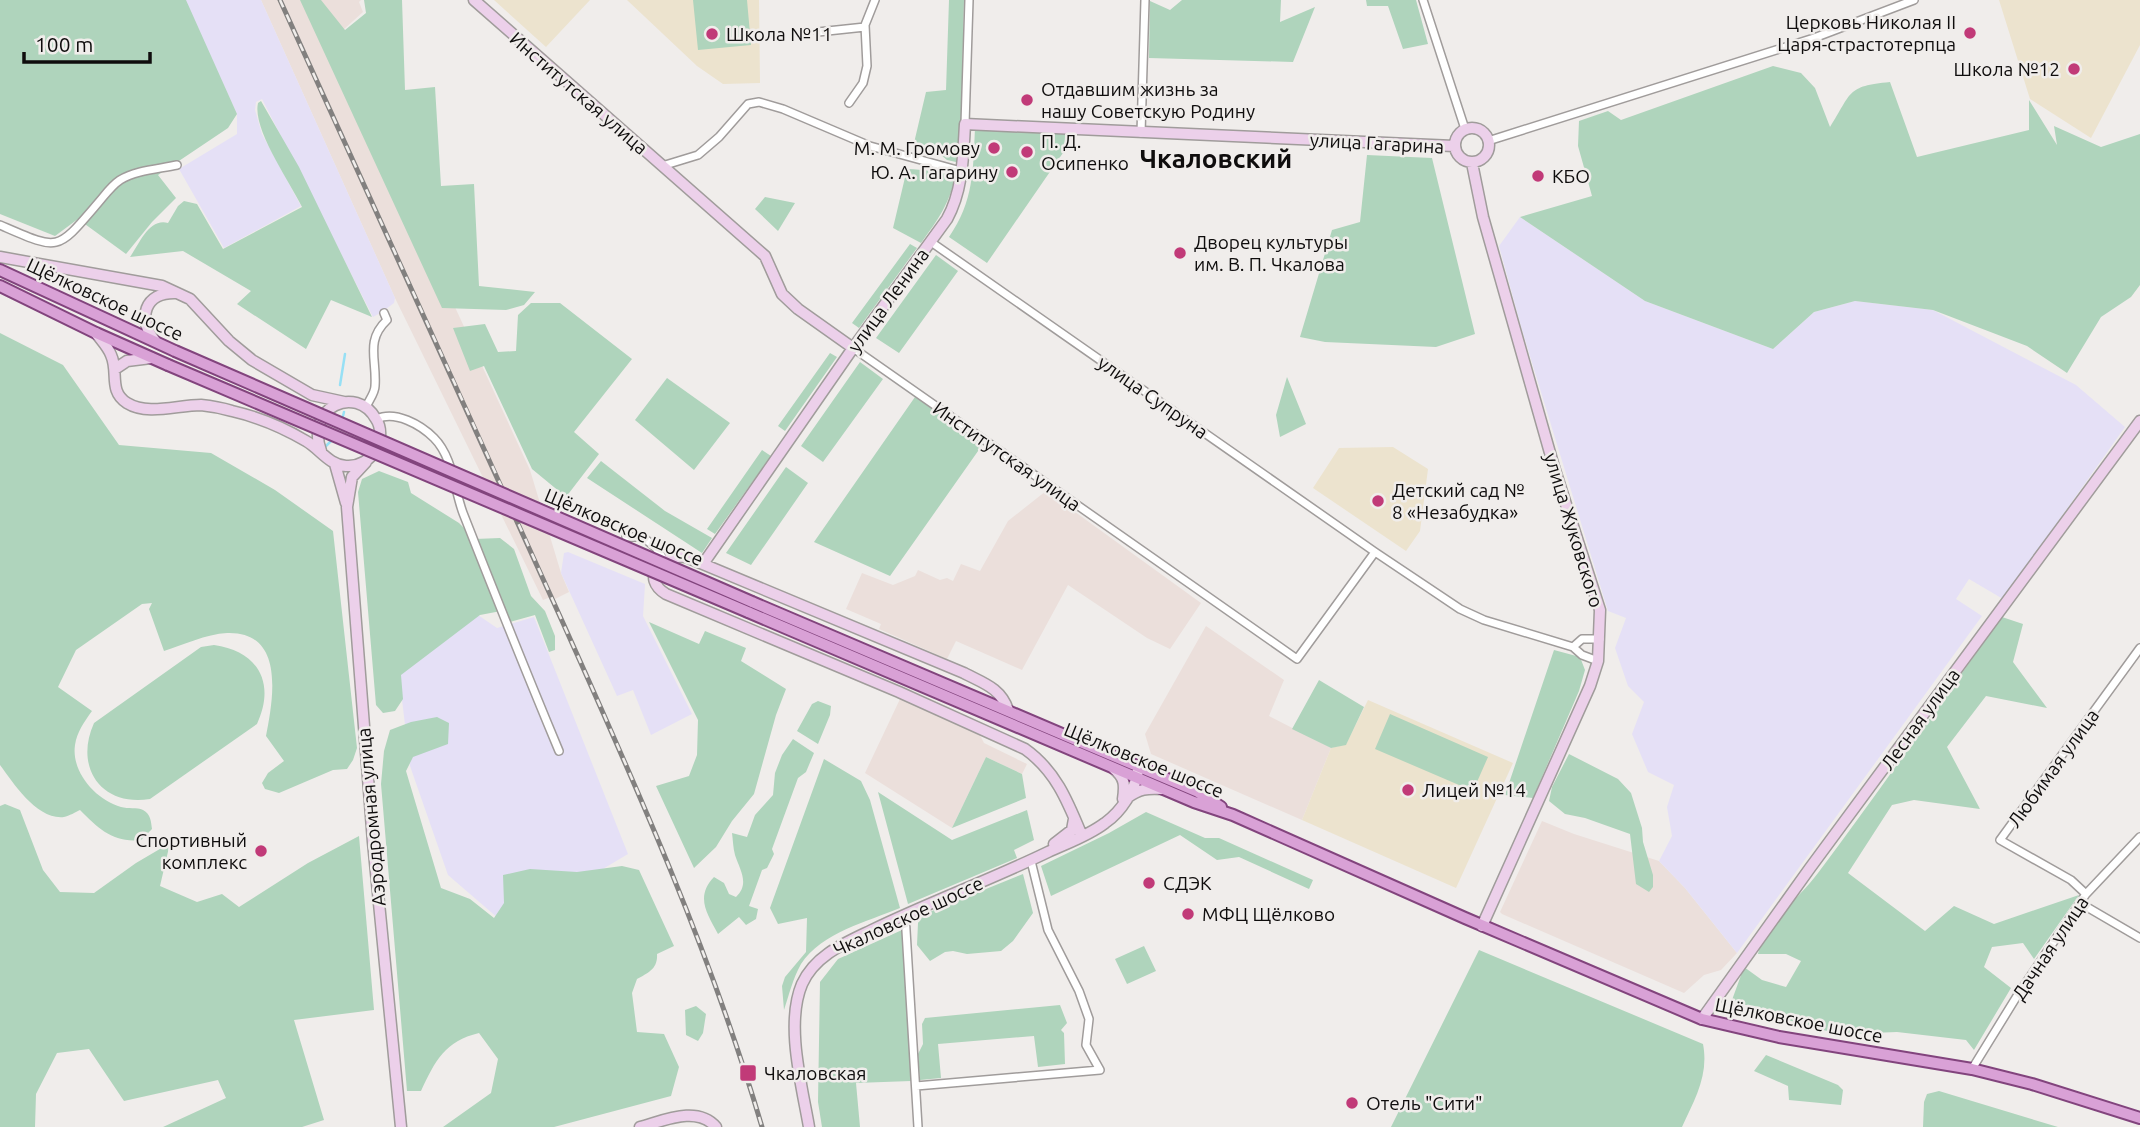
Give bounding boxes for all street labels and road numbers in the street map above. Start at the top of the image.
street label: Институтская улица [506,27,652,159]
street label: улица Гагарина [1309,128,1445,158]
street label: улица Ленина [843,244,933,356]
street label: Щёлковское шоссе [23,253,187,345]
street label: улица Супруна [1094,351,1212,443]
street label: Институтская улица [929,397,1085,515]
street label: улица Жуковского [1540,450,1608,610]
street label: Щёлковское шоссе [541,484,707,570]
street label: Лесная улица [1876,664,1964,774]
street label: Любимая улица [2003,705,2103,831]
street label: Щёлковское шоссе [1061,718,1227,802]
street label: Аэродромная улица [352,727,390,907]
street label: Чкаловское шоссе [830,872,986,960]
street label: Дачная улица [2007,892,2093,1004]
street label: Щёлковское шоссе [1713,993,1885,1047]

